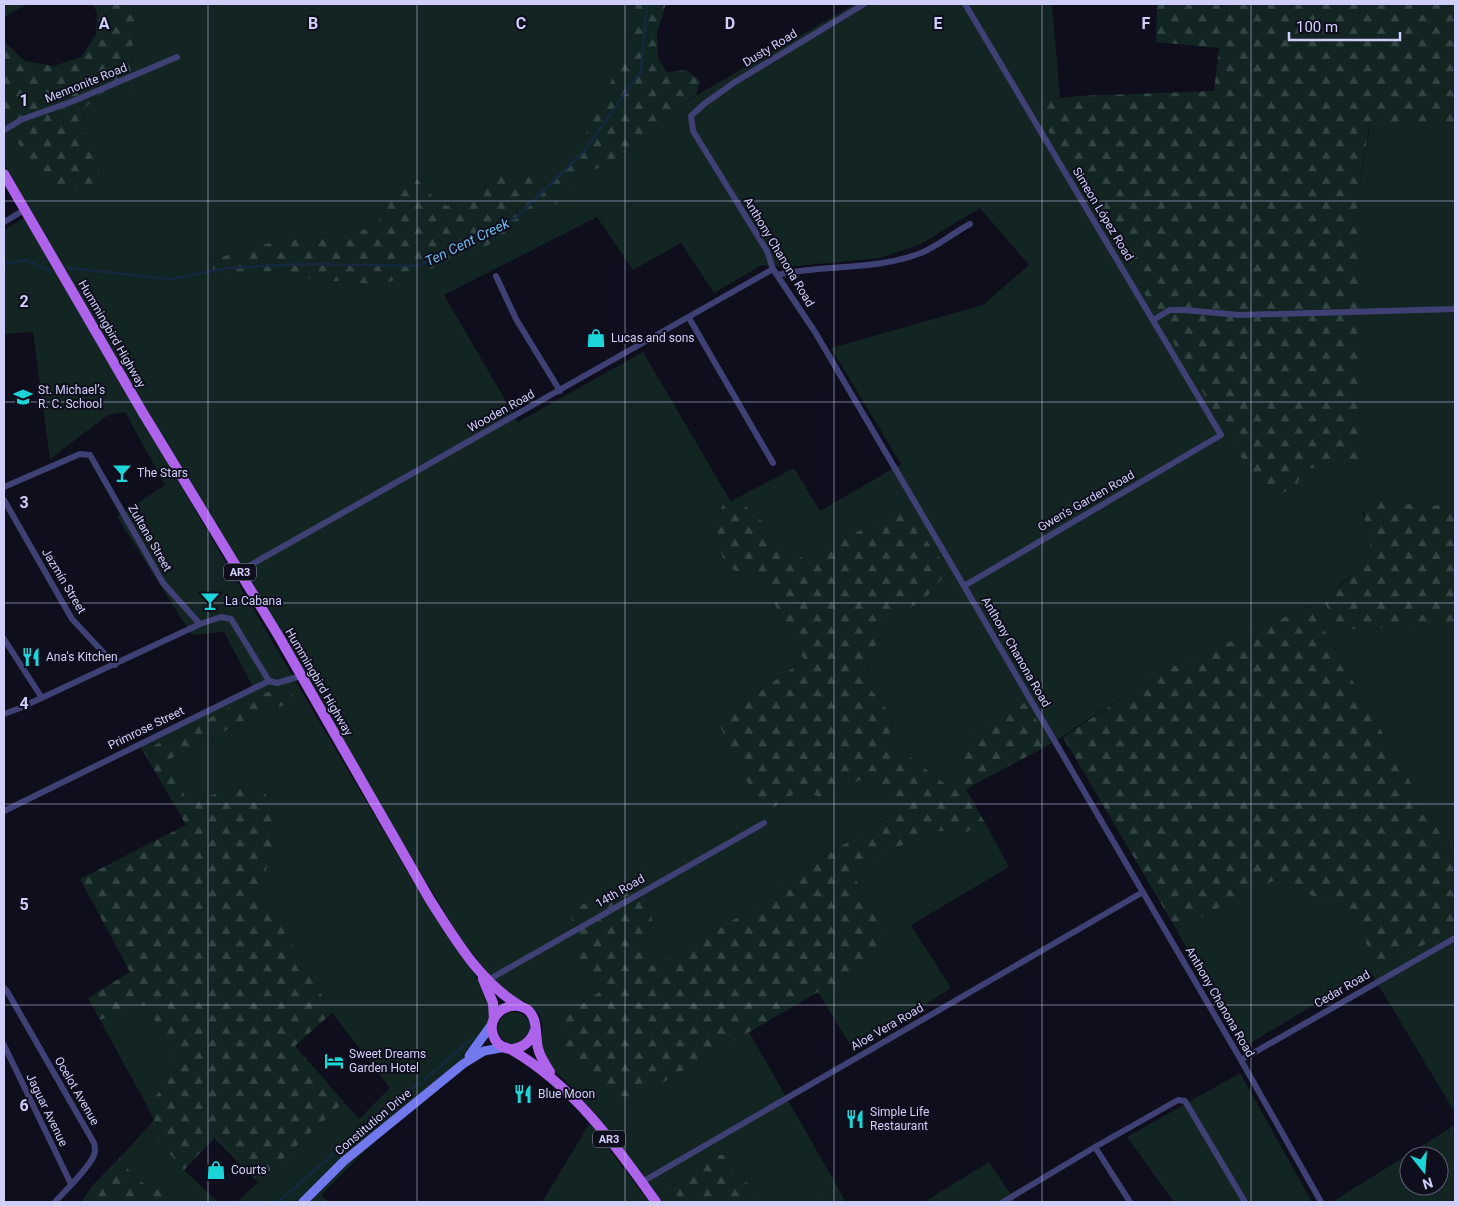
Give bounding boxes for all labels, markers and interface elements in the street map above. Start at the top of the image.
scale bar [1289,10,1400,42]
text: A [99,14,110,33]
text: B [308,14,318,33]
text: C [516,14,526,33]
text: D [725,14,735,33]
text: E [934,14,943,33]
text: F [1142,14,1151,33]
text: 100 m [1296,18,1338,36]
street label: Dusty Road [740,26,800,70]
street label: Mennonite Road [43,60,129,106]
text: 1 [19,91,29,110]
street label: Simeon López Road [1070,165,1136,263]
street label: Anthony Chanona Road [741,195,817,309]
water label: Ten Cent Creek [422,214,513,269]
street label: Hummingbird Highway [75,278,149,391]
text: 2 [19,292,29,311]
shop icon: Lucas and sons [585,327,607,349]
place label: Lucas and sons [611,331,695,345]
place label: St. Michael’s R. C. School [38,383,105,411]
school or university icon: St. Michael’s R. C. School [12,386,34,408]
street label: Wooden Road [465,387,537,435]
bar icon: The Stars [111,462,133,484]
place label: The Stars [137,466,188,480]
street label: Gwen's Garden Road [1035,468,1137,534]
text: 3 [19,493,29,512]
street label: Zultana Street [125,502,175,574]
street label: Jazmín Street [39,546,89,616]
road number: AR3 [224,564,256,580]
bar icon: La Cabana [199,590,221,612]
place label: La Cabana [225,594,282,608]
street label: Anthony Chanona Road [979,594,1053,710]
street label: Hummingbird Highway [282,626,356,739]
restaurant icon: Ana's Kitchen [20,646,42,668]
place label: Ana's Kitchen [46,650,118,664]
text: 4 [19,694,29,713]
street label: Primrose Street [106,703,186,752]
street label: 14th Road [593,871,647,911]
text: 5 [19,895,29,914]
street label: Anthony Chanona Road [1183,944,1257,1060]
street label: Cedar Road [1312,967,1372,1011]
street label: Aloe Vera Road [848,1001,926,1053]
place label: Sweet Dreams Garden Hotel [349,1047,426,1075]
hotel icon: Sweet Dreams Garden Hotel [323,1050,345,1072]
street label: Ocelot Avenue [52,1054,102,1128]
street label: Jaguar Avenue [23,1071,71,1149]
restaurant icon: Blue Moon [512,1083,534,1105]
street label: Constitution Drive [332,1086,414,1158]
place label: Blue Moon [538,1087,595,1101]
text: 6 [19,1096,29,1115]
place label: Simple Life Restaurant [870,1105,929,1133]
restaurant icon: Simple Life Restaurant [844,1108,866,1130]
road number: AR3 [593,1130,625,1148]
north arrow [1399,1146,1449,1196]
shop icon: Courts [205,1159,227,1181]
place label: Courts [231,1163,267,1177]
text: N [1421,1174,1435,1193]

